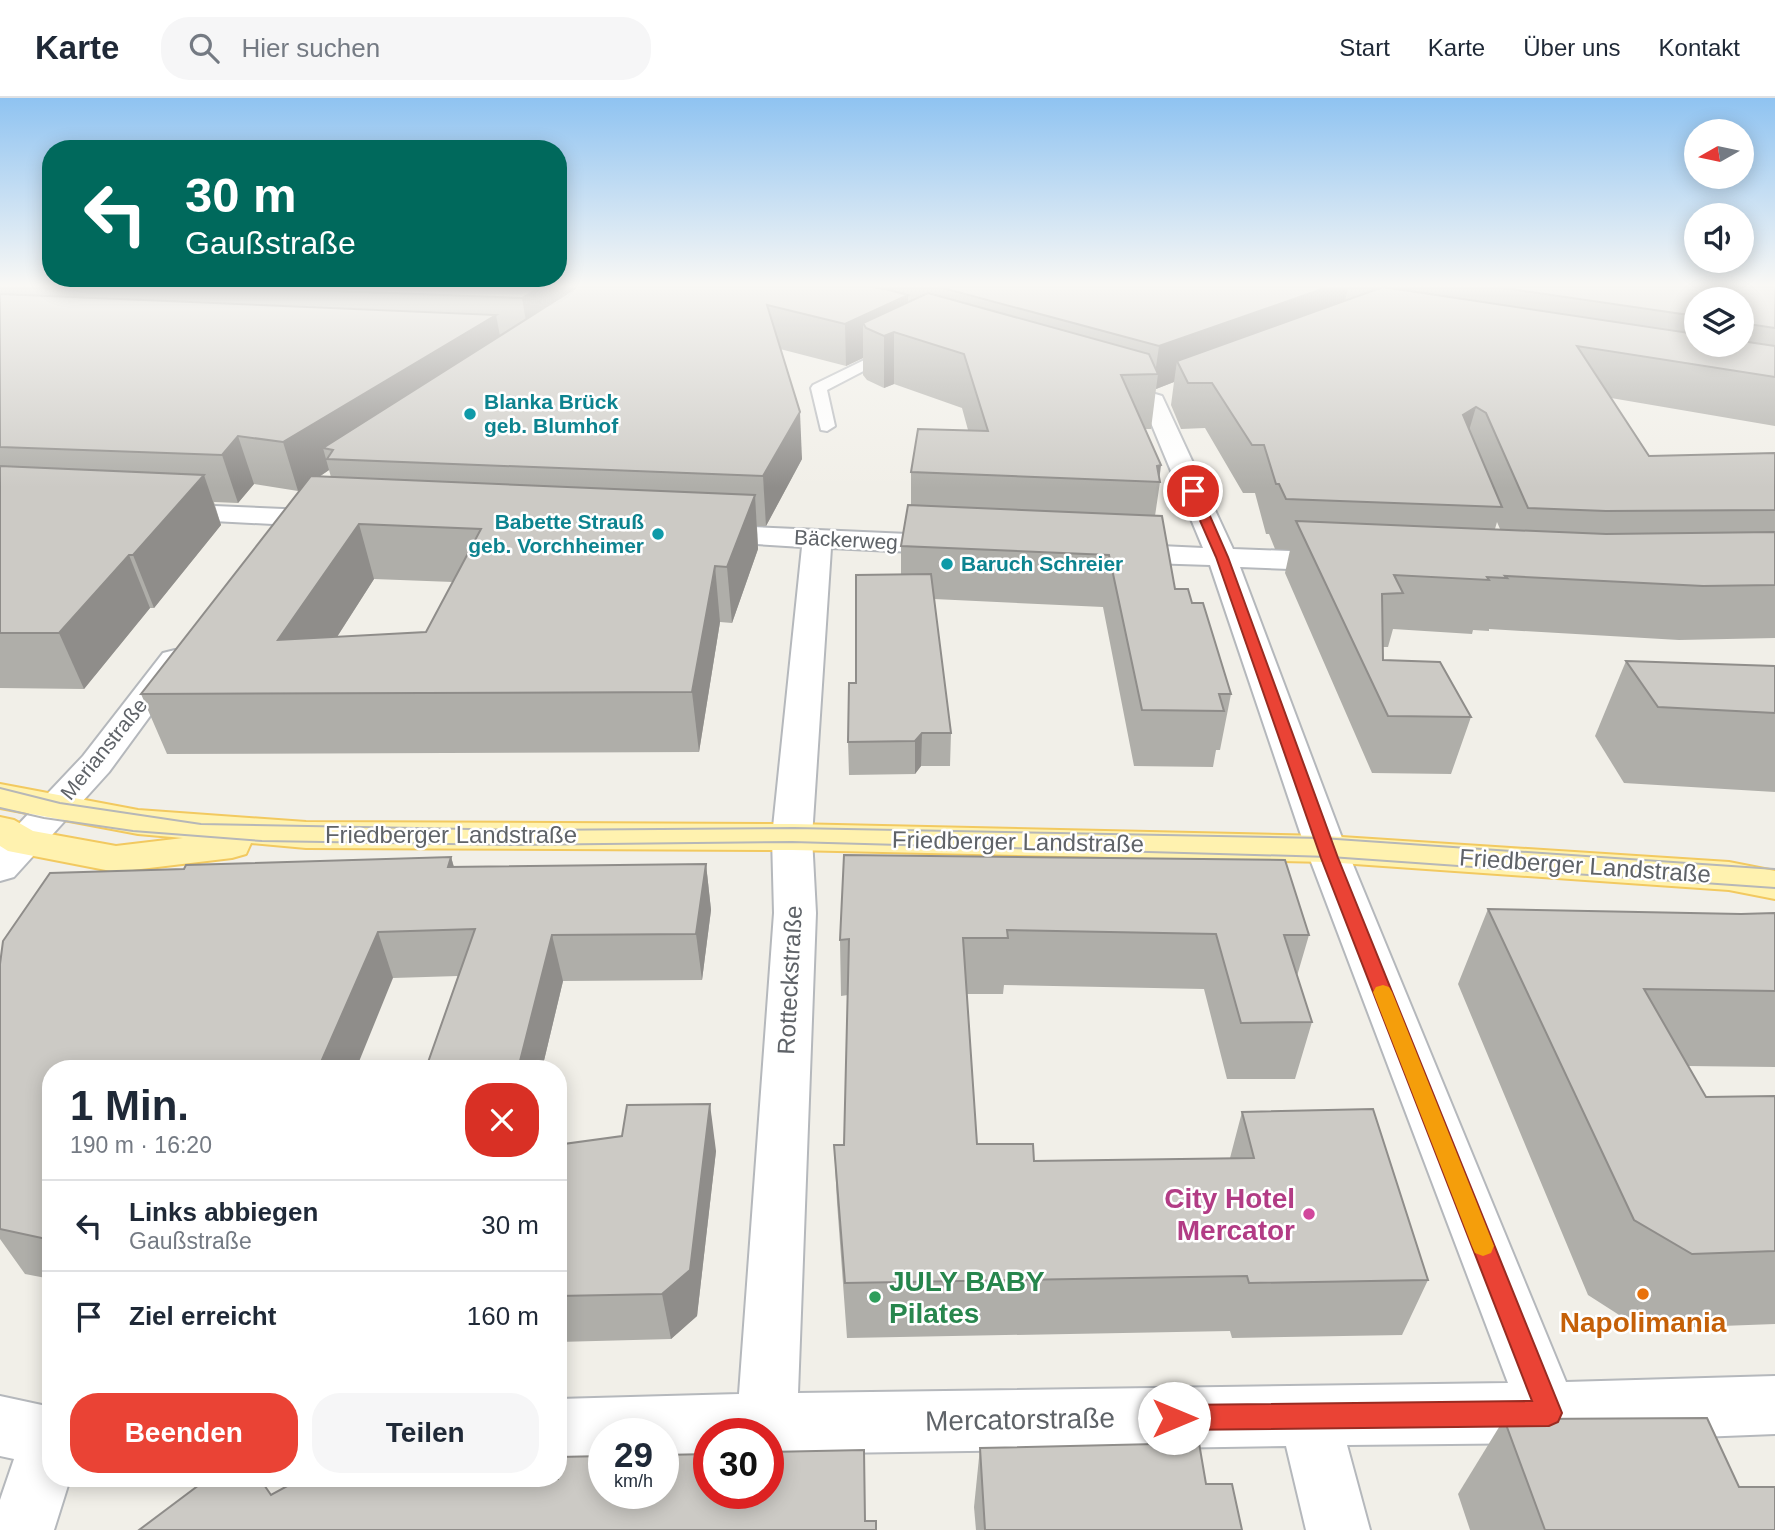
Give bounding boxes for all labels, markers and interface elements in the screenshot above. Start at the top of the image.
search box [161,17,651,80]
text: Karte [35,29,119,66]
icon: search [185,29,223,67]
text: Hier suchen [241,33,380,63]
text: Start [1339,34,1390,61]
text: Karte [1428,34,1485,61]
text: Über uns [1523,34,1621,61]
text: Kontakt [1659,34,1740,61]
north arrow [1684,119,1754,189]
map controls [1684,119,1754,357]
icon: left [70,168,161,259]
text: 30 m [185,168,297,222]
button: sound [1684,203,1754,273]
text: Gaußstraße [185,225,356,261]
button: layers [1684,287,1754,357]
place label: Blanka Brück geb. Blumhof [484,390,619,437]
marker: Blanka Brück geb. Blumhof [462,406,478,422]
pin [1163,461,1223,521]
icon: arrive [1174,472,1212,510]
place label: Babette Strauß geb. Vorchheimer [468,510,644,557]
street label: Bäckerweg [794,525,899,554]
marker: Babette Strauß geb. Vorchheimer [650,526,666,542]
place label: Baruch Schreier [961,552,1123,575]
marker: Baruch Schreier [939,556,955,572]
street label: Merianstraße [56,693,151,804]
street label: Friedberger Landstraße [325,821,577,848]
street label: Friedberger Landstraße [892,826,1144,857]
street label: Friedberger Landstraße [1458,843,1712,888]
street label: Rotteckstraße [772,905,807,1055]
text: 1 Min. [70,1082,189,1129]
button: close [465,1083,539,1157]
text: 190 m · 16:20 [70,1132,212,1158]
place label: City Hotel Mercator [1164,1183,1295,1246]
text: Links abbiegen [129,1197,318,1227]
marker: City Hotel Mercator [1301,1206,1317,1222]
icon: left [70,1207,108,1245]
text: 30 m [481,1210,539,1240]
text: Gaußstraße [129,1228,252,1254]
place label: JULY BABY Pilates [889,1266,1045,1329]
marker: Napolimania [1635,1286,1651,1302]
marker: JULY BABY Pilates [867,1289,883,1305]
icon: arrive [70,1298,108,1336]
text: Ziel erreicht [129,1301,276,1331]
text: 160 m [467,1301,539,1331]
place label: Napolimania [1560,1307,1727,1338]
position arrow [1137,1381,1211,1455]
button: Beenden [70,1393,298,1473]
button: Teilen [312,1393,539,1473]
street label: Mercatorstraße [925,1402,1115,1437]
speed limit sign: 30 [693,1418,784,1509]
text: 29 [614,1435,653,1474]
text: km/h [614,1471,653,1491]

